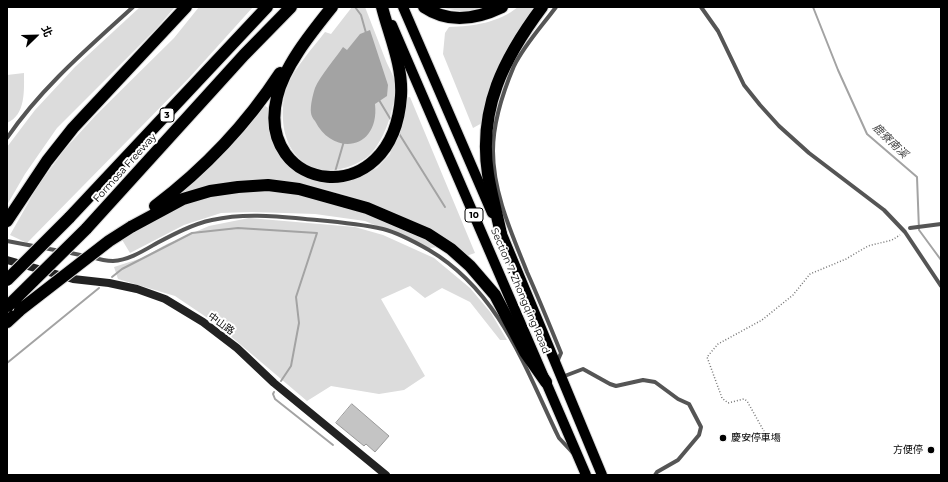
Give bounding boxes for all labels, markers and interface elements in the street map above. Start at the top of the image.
north arrow [16,16,56,56]
text: 北 [38,24,56,39]
road number: 3 [160,108,174,122]
water label: 鹿寮南溪 [870,121,910,161]
street label: Formosa Freeway [91,131,159,205]
road number: 10 [465,208,483,222]
street label: Section 7, Zhongqing Road [488,226,552,356]
street label: 中山路 [205,310,237,338]
place label: 慶安停車塲 [731,432,781,444]
marker: 慶安停車塲 [718,433,728,443]
place label: 方便停 [893,444,923,456]
marker: 方便停 [926,445,936,455]

